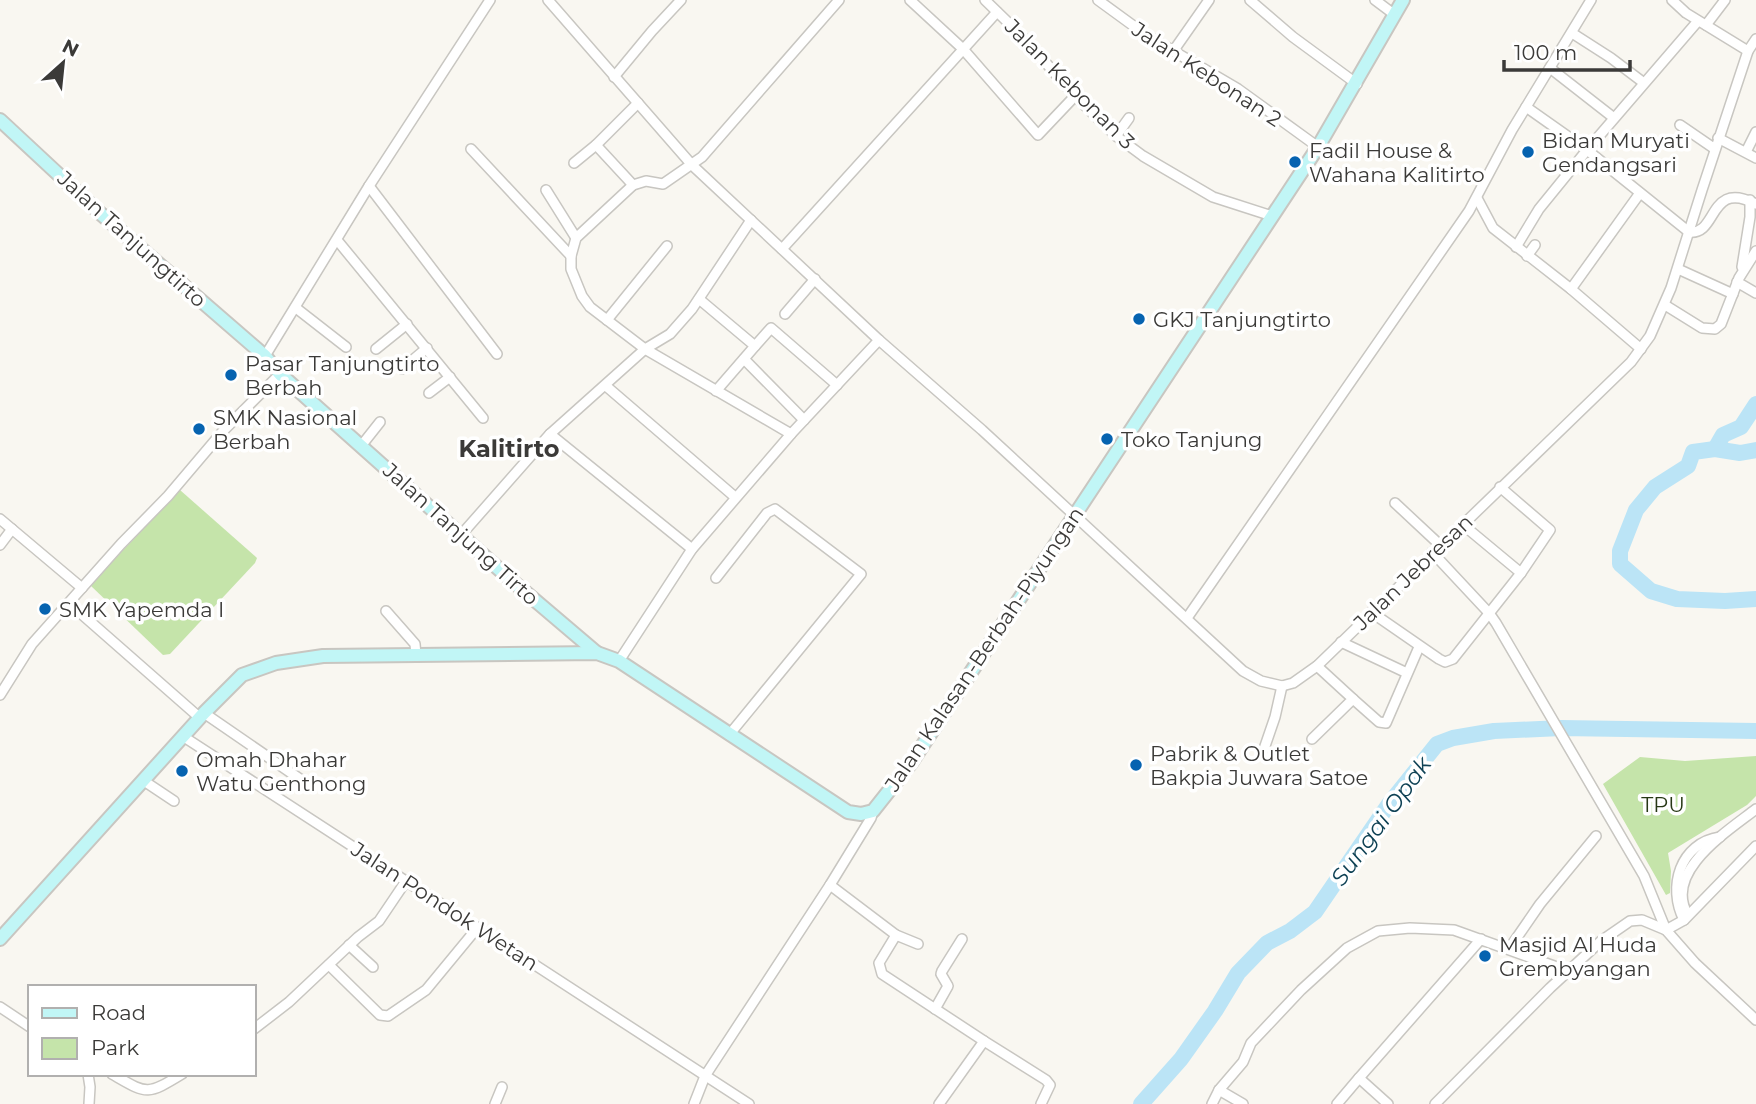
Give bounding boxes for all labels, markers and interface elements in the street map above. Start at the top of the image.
street label: Jalan Kebonan 3 [999,13,1140,154]
street label: Jalan Kebonan 2 [1127,16,1287,132]
north arrow [28,28,98,98]
scale bar [1504,28,1630,72]
text: N [58,35,83,62]
text: 100 m [1514,40,1577,65]
place label: Bidan Muryati Gendangsari [1542,128,1690,177]
place label: Fadil House & Wahana Kalitirto [1309,138,1485,187]
marker: Bidan Muryati Gendangsari [1520,144,1536,160]
marker: Fadil House & Wahana Kalitirto [1287,154,1303,170]
street label: Jalan Tanjungtirto [52,165,211,312]
place label: GKJ Tanjungtirto [1153,307,1331,332]
marker: GKJ Tanjungtirto [1131,311,1147,327]
place label: Pasar Tanjungtirto Berbah [245,351,439,400]
marker: Pasar Tanjungtirto Berbah [223,367,239,383]
place label: SMK Nasional Berbah [213,405,357,454]
marker: SMK Nasional Berbah [191,421,207,437]
place label: Toko Tanjung [1121,427,1262,452]
marker: Toko Tanjung [1099,431,1115,447]
district label: Kalitirto [459,434,559,463]
street label: Jalan Tanjung Tirto [377,457,544,610]
street label: Jalan Kalasan-Berbah-Piyungan [879,502,1089,797]
street label: Jalan Jebresan [1348,509,1478,636]
place label: SMK Yapemda I [59,597,224,622]
marker: SMK Yapemda I [37,601,53,617]
place label: Pabrik & Outlet Bakpia Juwara Satoe [1150,741,1368,790]
place label: Omah Dhahar Watu Genthong [196,747,366,796]
water label: Sungai Opak [1325,750,1438,891]
marker: Pabrik & Outlet Bakpia Juwara Satoe [1128,757,1144,773]
marker: Omah Dhahar Watu Genthong [174,763,190,779]
park label: TPU [1641,792,1685,817]
street label: Jalan Pondok Wetan [346,836,543,976]
place label: Masjid Al Huda Grembyangan [1499,932,1657,981]
marker: Masjid Al Huda Grembyangan [1477,948,1493,964]
legend [28,985,256,1076]
text: Road [91,1000,146,1025]
text: Park [91,1035,139,1060]

